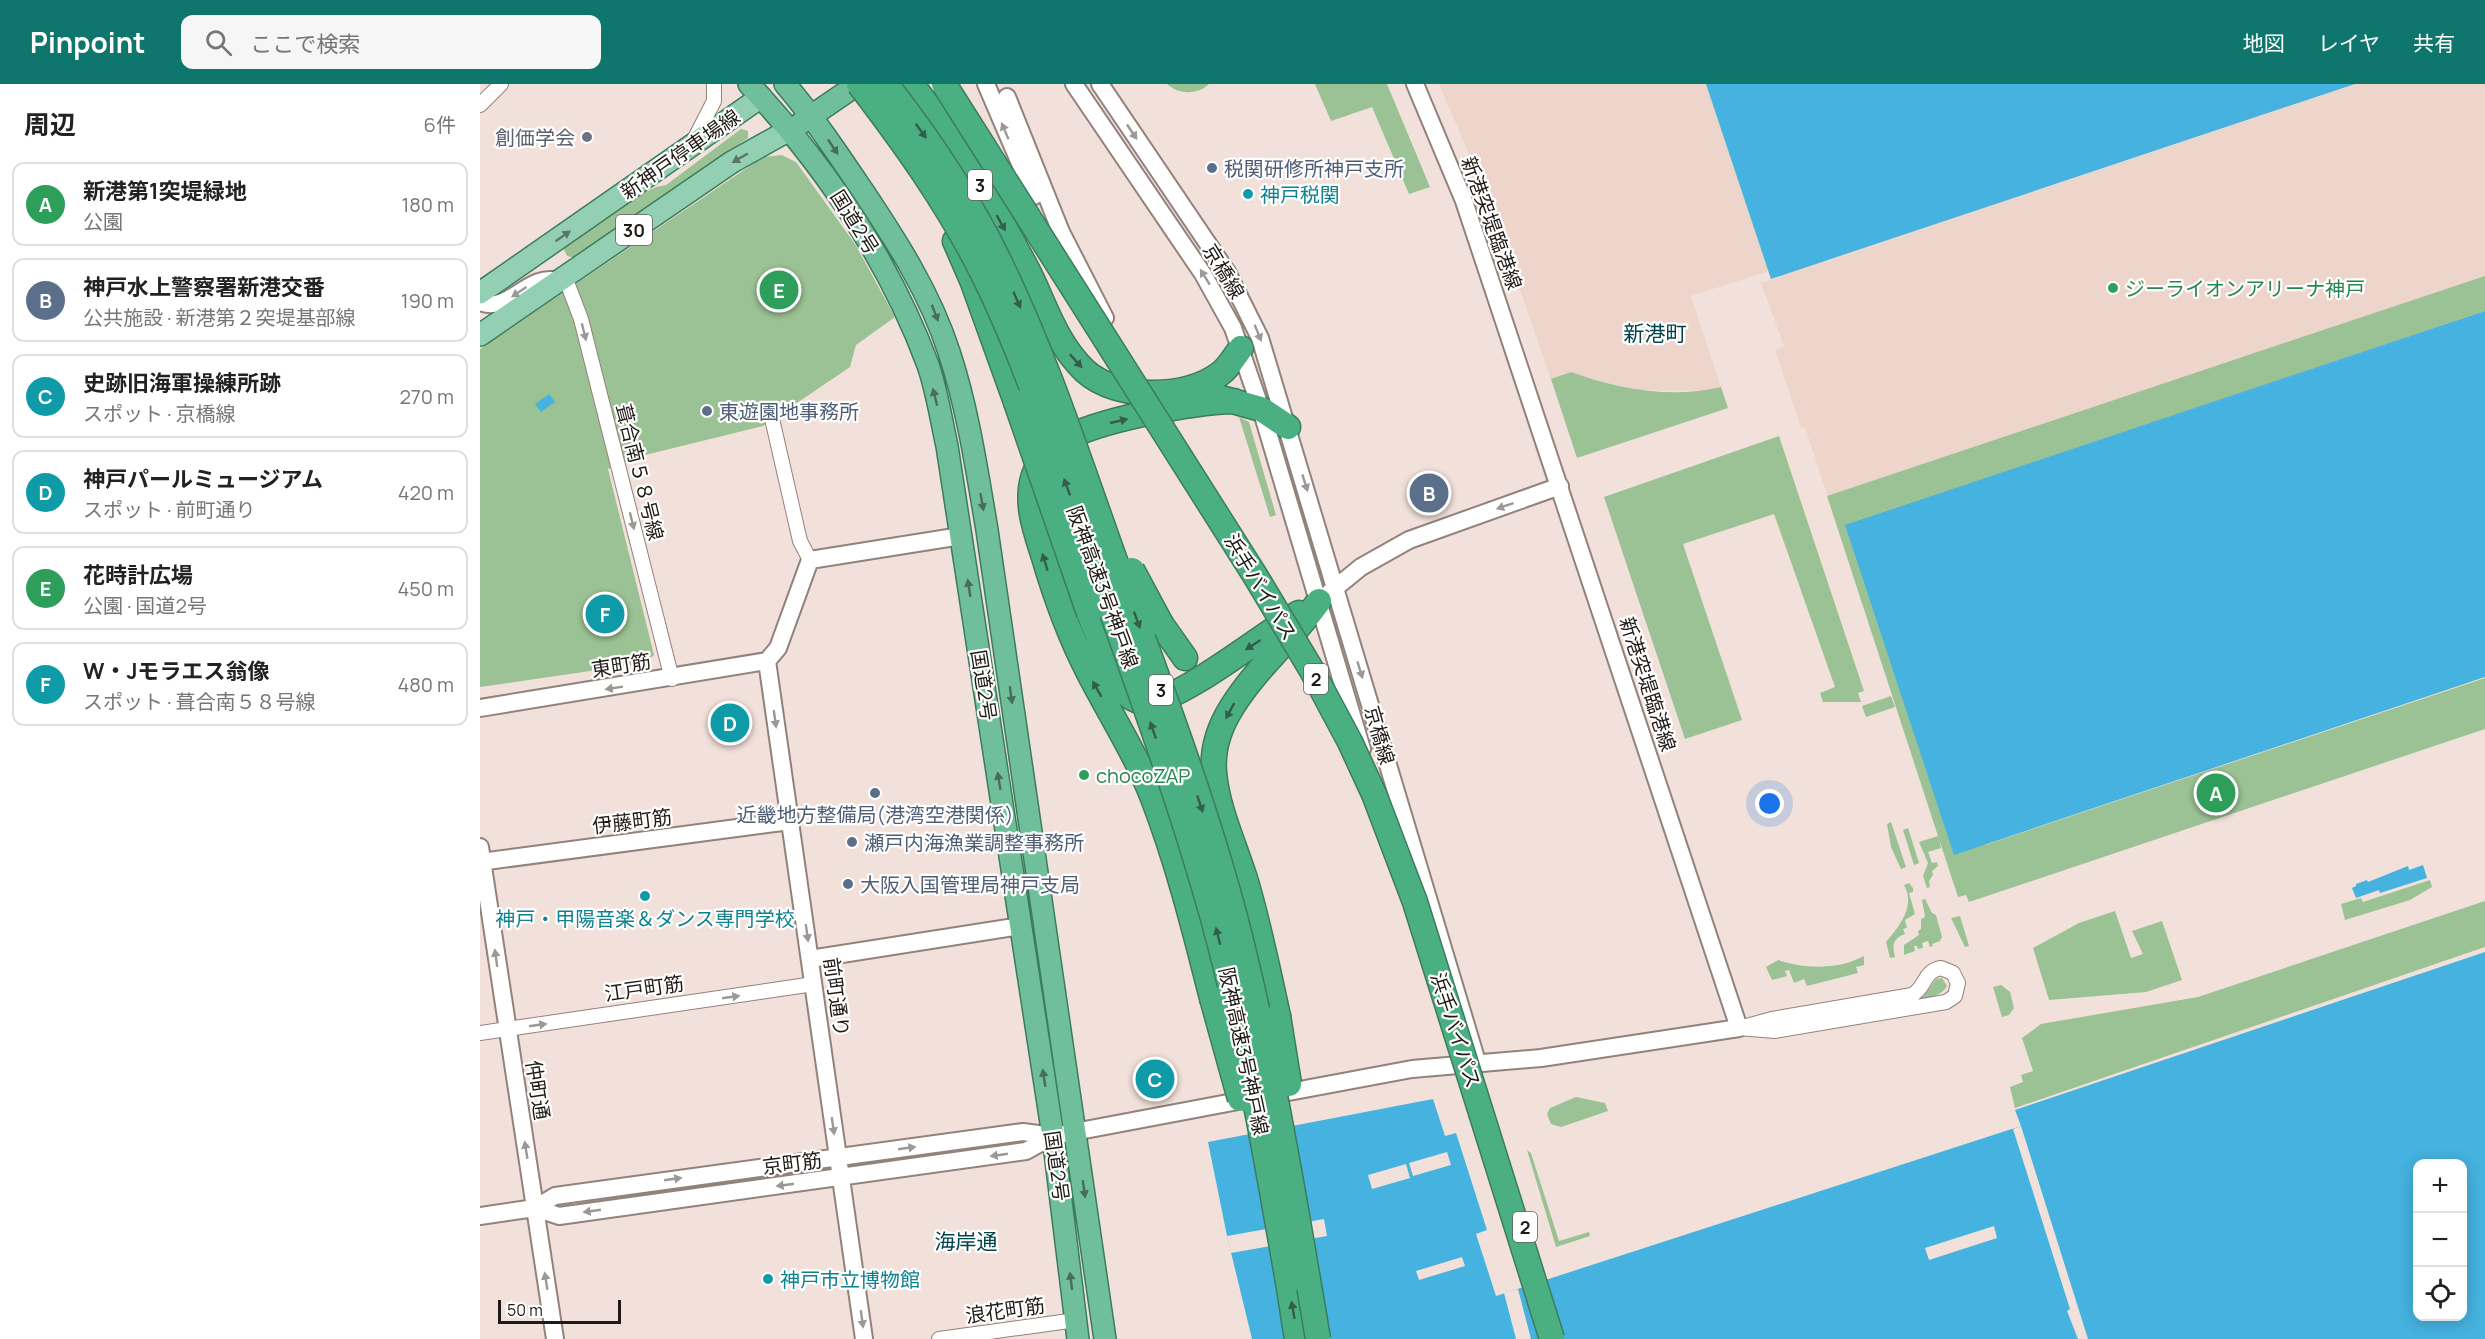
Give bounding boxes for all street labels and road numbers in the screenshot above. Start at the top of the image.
street label: 新神戸停車場線 [615,103,745,205]
street label: 新港突堤臨港線 [1455,153,1529,293]
road number: 3 [968,170,992,200]
street label: 国道2号 [825,185,885,259]
road number: 30 [616,215,652,245]
street label: 京橋線 [1197,238,1251,304]
street label: 葺合南５８号線 [610,401,670,543]
street label: 阪神高速3号神戸線 [1061,502,1145,672]
street label: 浜手バイパス [1219,529,1303,645]
street label: 新港突堤臨港線 [1614,613,1682,755]
street label: 東町筋 [589,647,653,683]
street label: 国道2号 [965,648,1003,722]
road number: 2 [1304,664,1328,694]
road number: 3 [1149,675,1173,705]
street label: 京橋線 [1359,702,1401,768]
street label: 伊藤町筋 [591,803,673,839]
street label: 前町通り [818,956,856,1038]
street label: 阪神高速3号神戸線 [1213,965,1275,1137]
street label: 江戸町筋 [603,969,685,1007]
street label: 浜手バイパス [1425,969,1487,1091]
street label: 仲町通 [520,1058,556,1122]
street label: 国道2号 [1039,1129,1075,1203]
street label: 京町筋 [761,1146,823,1180]
road number: 2 [1513,1212,1537,1242]
street label: 浪花町筋 [964,1291,1046,1329]

